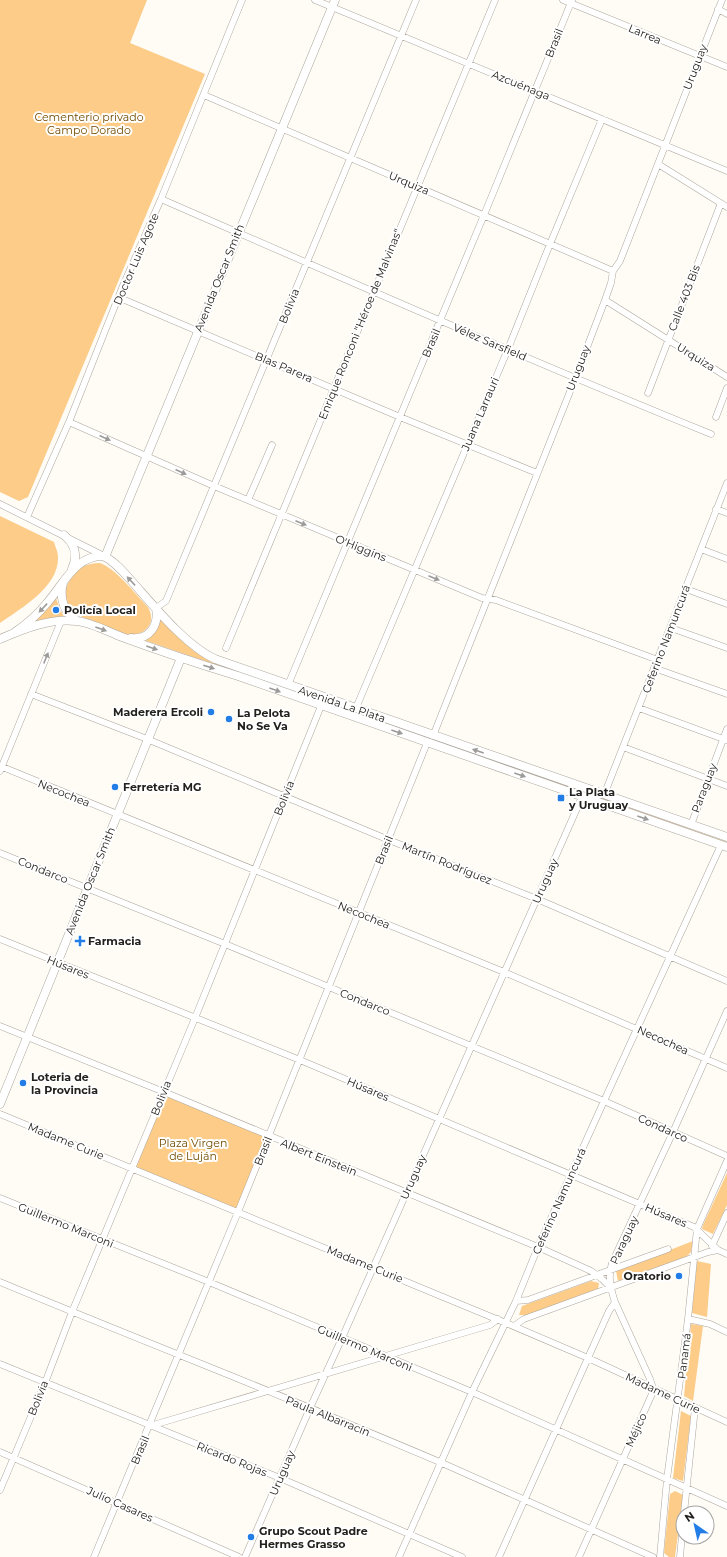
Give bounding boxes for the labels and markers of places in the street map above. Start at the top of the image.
place label: Policía Local [64,603,136,617]
marker: Policía Local [51,605,61,615]
place label: Maderera Ercoli [113,705,203,719]
place label: La Pelota No Se Va [237,706,291,733]
marker: Maderera Ercoli [206,707,216,717]
marker: La Pelota No Se Va [224,714,234,724]
place label: Ferretería MG [123,780,202,794]
marker: Ferretería MG [110,782,120,792]
place label: La Plata y Uruguay [568,785,629,812]
marker: La Plata y Uruguay [556,793,566,803]
place label: Farmacia [88,934,141,948]
marker: Farmacia [75,936,85,946]
place label: Loteria de la Provincia [31,1070,98,1097]
marker: Loteria de la Provincia [18,1078,28,1088]
place label: Oratorio [624,1269,671,1283]
marker: Oratorio [674,1271,684,1281]
place label: Grupo Scout Padre Hermes Grasso [259,1524,368,1551]
marker: Grupo Scout Padre Hermes Grasso [246,1532,256,1542]

